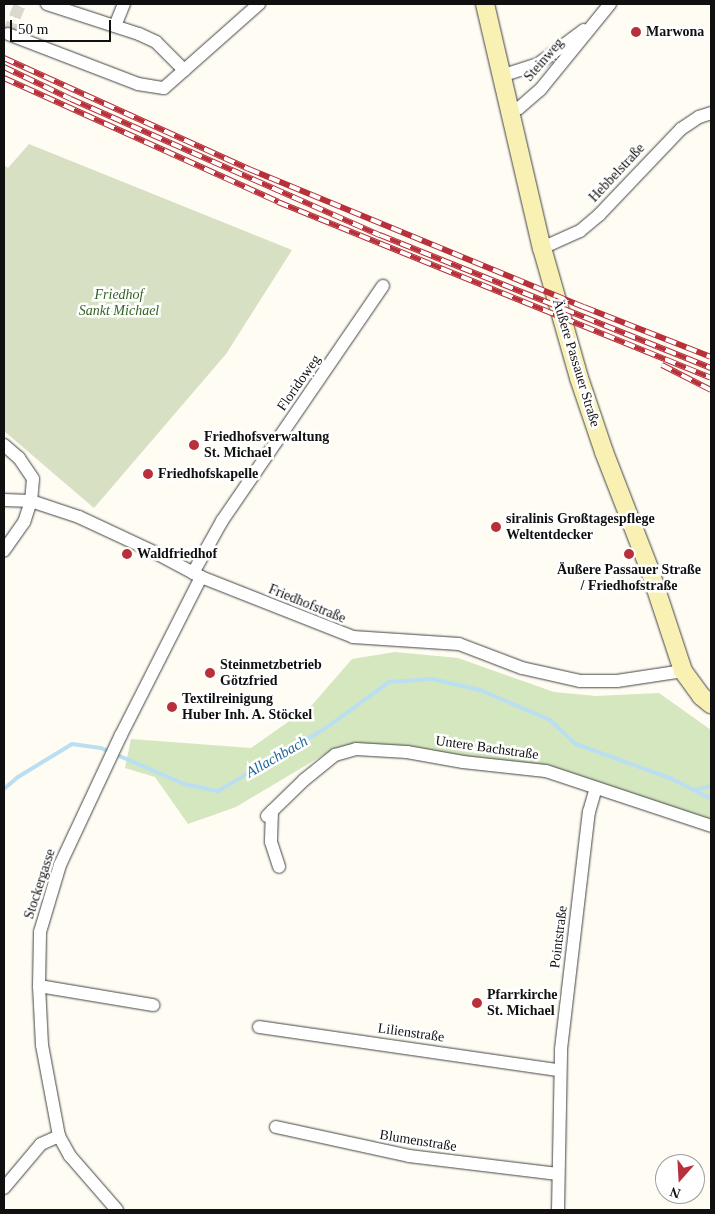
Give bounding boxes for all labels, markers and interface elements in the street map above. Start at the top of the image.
scale bar [12,10,114,42]
text: 50 m [18,21,48,37]
place label: Marwona [646,24,704,40]
marker: Marwona [630,26,642,38]
street label: Steinweg [521,35,567,85]
street label: Hebbelstraße [586,140,648,206]
park label: Friedhof Sankt Michael [79,287,159,320]
street label: Äußere Passauer Straße [549,297,603,429]
street label: Floridoweg [274,352,324,414]
place label: Friedhofsverwaltung St. Michael [204,429,329,462]
marker: Friedhofsverwaltung St. Michael [188,439,200,451]
place label: Friedhofskapelle [158,466,258,482]
marker: Friedhofskapelle [142,468,154,480]
place label: siralinis Großtagespflege Weltentdecker [506,511,655,544]
marker: siralinis Großtagespflege Weltentdecker [490,521,502,533]
place label: Waldfriedhof [137,546,217,562]
marker: Waldfriedhof [121,548,133,560]
marker: Äußere Passauer Straße / Friedhofstraße [623,548,635,560]
place label: Äußere Passauer Straße / Friedhofstraße [557,562,701,594]
street label: Friedhofstraße [266,581,348,627]
place label: Steinmetzbetrieb Götzfried [220,657,322,690]
marker: Steinmetzbetrieb Götzfried [204,667,216,679]
place label: Textilreinigung Huber Inh. A. Stöckel [182,691,313,724]
marker: Textilreinigung Huber Inh. A. Stöckel [166,701,178,713]
water label: Allachbach [243,732,311,782]
street label: Untere Bachstraße [434,732,540,764]
street label: Stockergasse [21,847,59,921]
street label: Pointstraße [547,905,571,969]
place label: Pfarrkirche St. Michael [487,987,557,1020]
marker: Pfarrkirche St. Michael [471,997,483,1009]
street label: Lilienstraße [377,1020,445,1046]
street label: Blumenstraße [378,1127,458,1155]
north arrow [655,1154,705,1204]
text: N [668,1184,683,1201]

